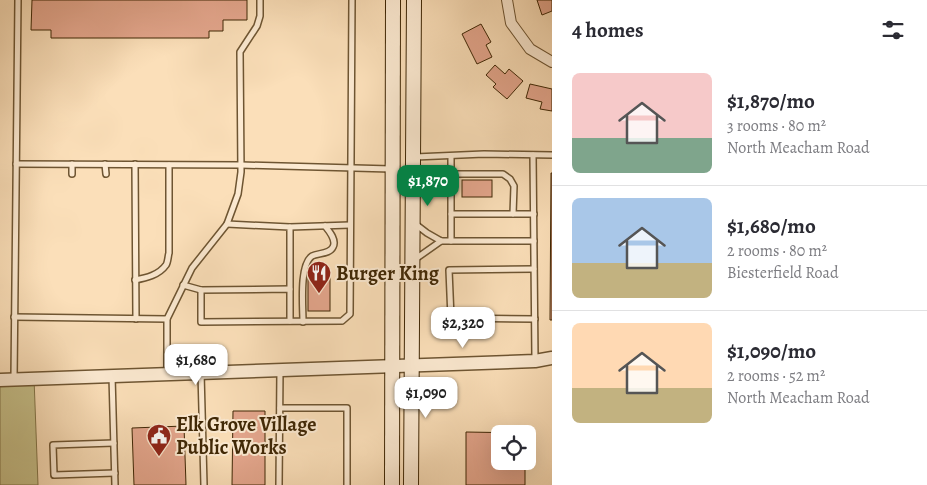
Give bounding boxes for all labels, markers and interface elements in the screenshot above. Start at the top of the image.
text: 4 homes [572,16,644,44]
icon: filters [879,16,907,44]
text: $1,870/mo [727,87,815,115]
icon: home [612,93,672,153]
text: 3 rooms · 80 m² [727,115,826,137]
text: North Meacham Road [727,137,870,159]
pin: $1,870 [387,164,469,207]
text: $1,870 [408,170,448,192]
text: $1,680/mo [727,212,816,240]
icon: home [612,218,672,278]
text: 2 rooms · 80 m² [727,240,827,262]
restaurant icon: Burger King [306,260,332,294]
place label: Burger King [336,260,440,287]
text: Biesterfield Road [727,262,839,284]
pin: $2,320 [422,306,504,349]
text: $2,320 [442,312,484,334]
text: $1,090/mo [727,337,816,365]
icon: home [612,343,672,403]
pin: $1,680 [155,344,237,386]
text: $1,680 [176,349,216,371]
text: 2 rooms · 52 m² [727,365,825,387]
pin: $1,090 [385,376,467,419]
text: $1,090 [406,382,447,404]
text: North Meacham Road [727,387,870,409]
place label: Elk Grove Village Public Works [176,411,317,461]
public building icon: Elk Grove Village Public Works [146,423,172,457]
map controls [491,425,536,470]
button: locate [491,425,536,470]

